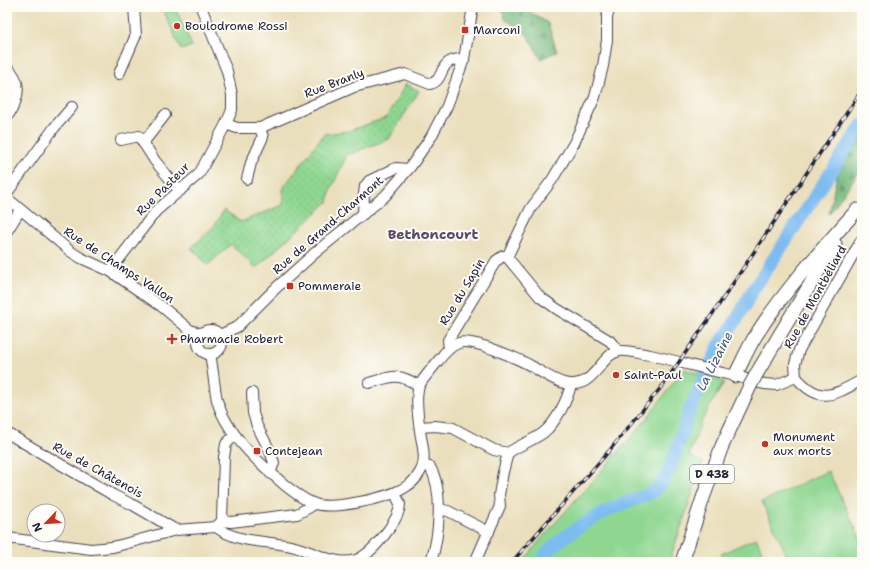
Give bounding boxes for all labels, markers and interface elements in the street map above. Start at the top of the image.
place label: Boulodrome Rossi [185,18,288,34]
marker: Boulodrome Rossi [172,21,182,31]
place label: Marconi [473,22,520,38]
marker: Marconi [460,25,470,35]
street label: Rue Branly [302,64,366,102]
street label: Rue Pasteur [133,159,193,219]
street label: Rue de Grand-Charmont [269,172,387,278]
street label: Rue de Champs Vallon [60,223,178,307]
district label: Bethoncourt [388,225,479,243]
street label: Rue de Montbéliard [780,242,850,352]
street label: Rue du Sapin [436,256,488,328]
place label: Pommeraie [298,278,361,294]
marker: Pommeraie [285,281,295,291]
water label: La Lizaine [692,329,737,394]
place label: Pharmacie Robert [180,331,283,347]
marker: Pharmacie Robert [167,334,177,344]
place label: Saint-Paul [624,367,682,383]
marker: Saint-Paul [611,370,621,380]
place label: Monument aux morts [773,429,835,459]
street label: Rue de Châtenois [50,438,146,502]
marker: Monument aux morts [760,439,770,449]
place label: Contejean [265,443,323,459]
marker: Contejean [252,446,262,456]
road number: D 438 [690,465,734,483]
north arrow [26,503,66,543]
text: N [29,520,46,534]

